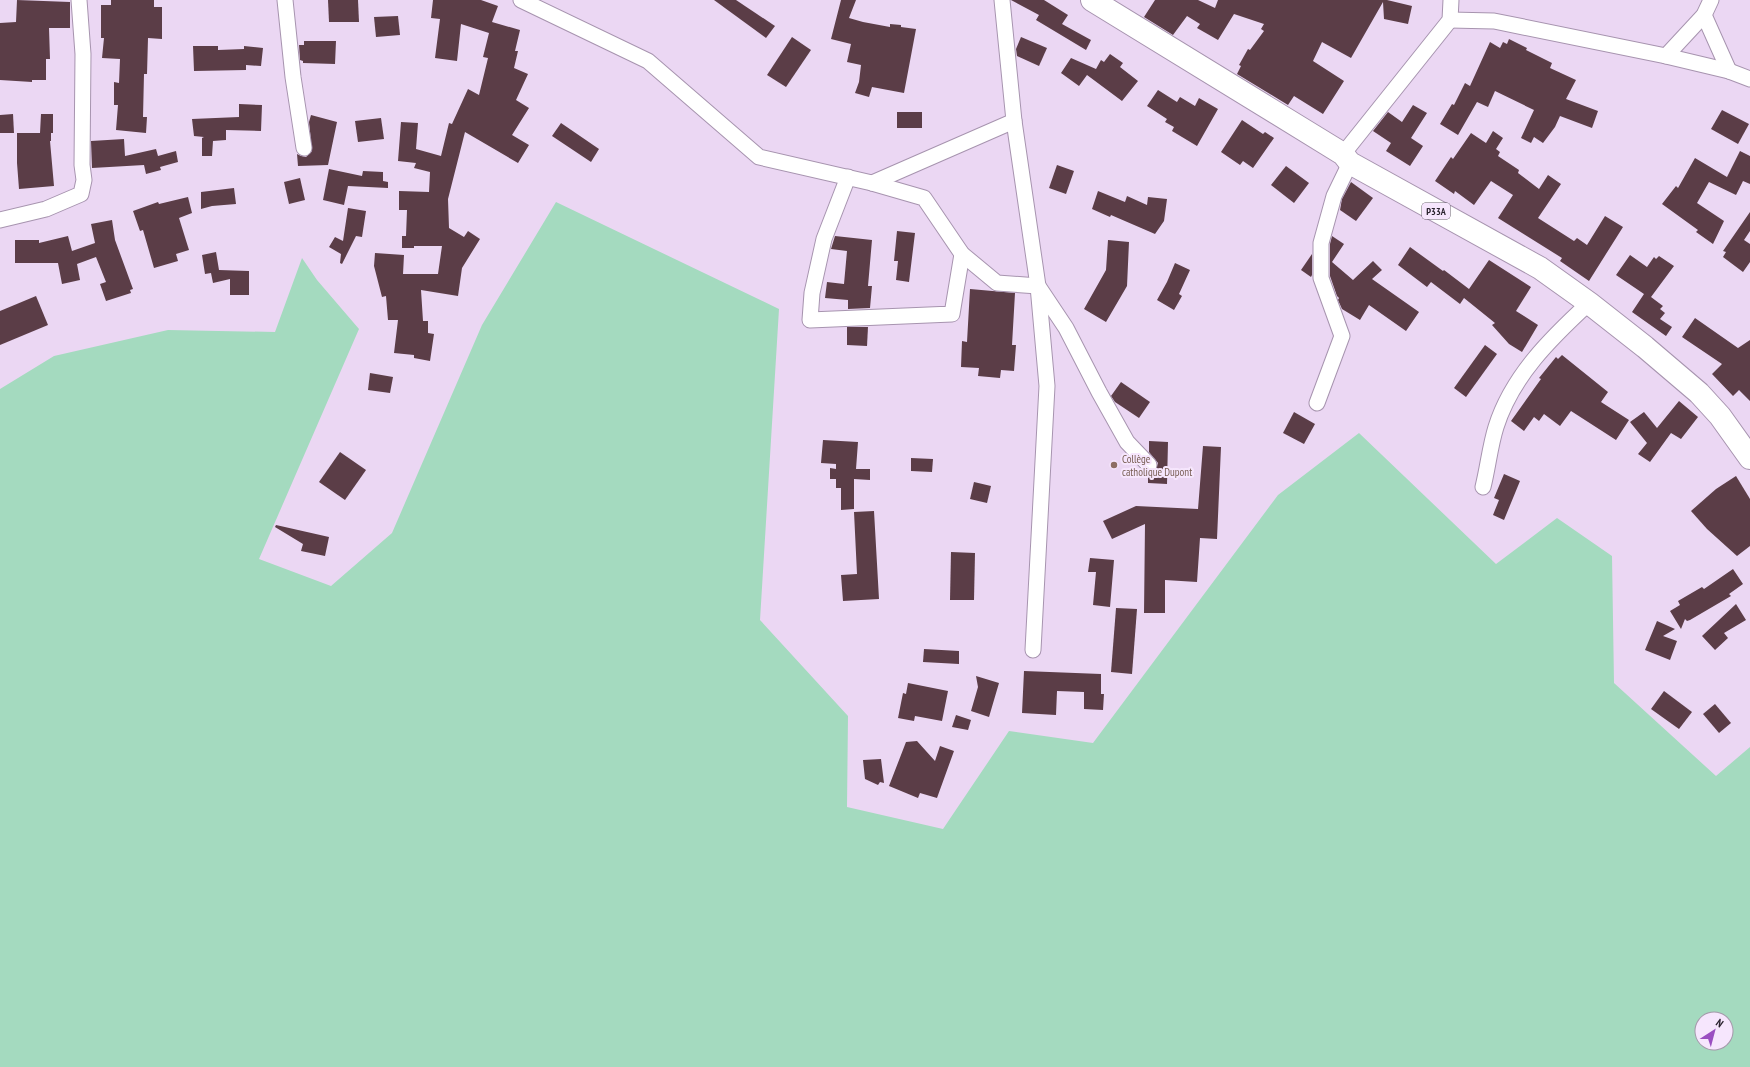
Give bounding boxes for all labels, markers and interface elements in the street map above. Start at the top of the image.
road number: P33A [1422,203,1450,219]
place label: Collège catholique Dupont [1122,452,1192,479]
marker: Collège catholique Dupont [1109,460,1119,470]
north arrow [1694,1011,1734,1051]
text: N [1713,1015,1726,1030]

